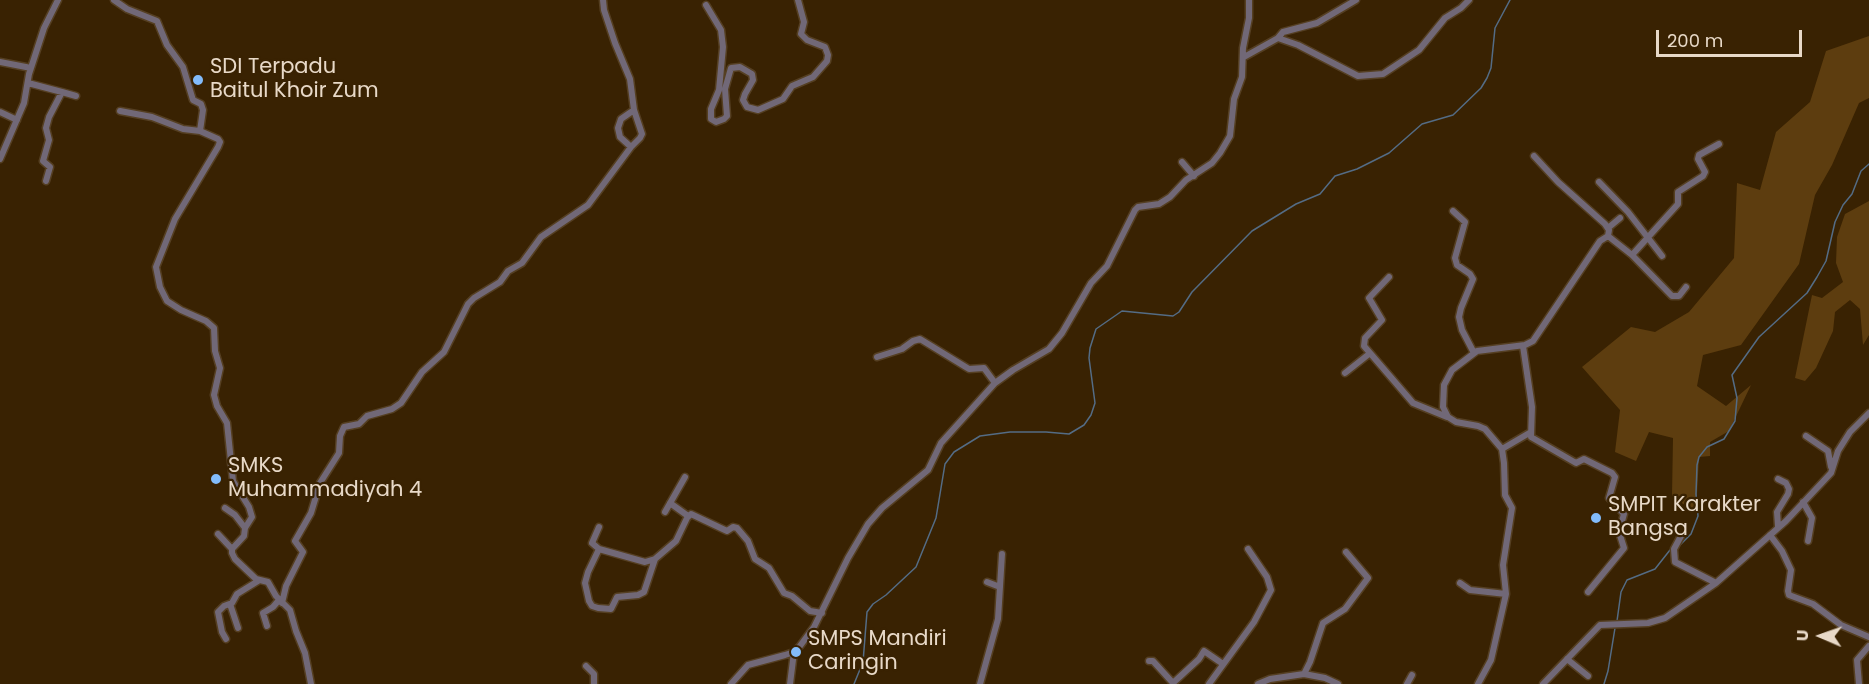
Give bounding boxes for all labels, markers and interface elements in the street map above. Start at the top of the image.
scale bar [1659,18,1804,56]
text: 200 m [1667,28,1723,53]
place label: SDI Terpadu Baitul Khoir Zum [210,55,379,105]
marker: SDI Terpadu Baitul Khoir Zum [191,73,205,87]
place label: SMKS Muhammadiyah 4 [228,454,422,504]
marker: SMKS Muhammadiyah 4 [209,472,223,486]
place label: SMPIT Karakter Bangsa [1608,493,1761,543]
marker: SMPIT Karakter Bangsa [1589,511,1603,525]
north arrow [1791,606,1851,666]
place label: SMPS Mandiri Caringin [808,627,947,677]
text: U [1791,629,1814,641]
marker: SMPS Mandiri Caringin [789,645,803,659]

